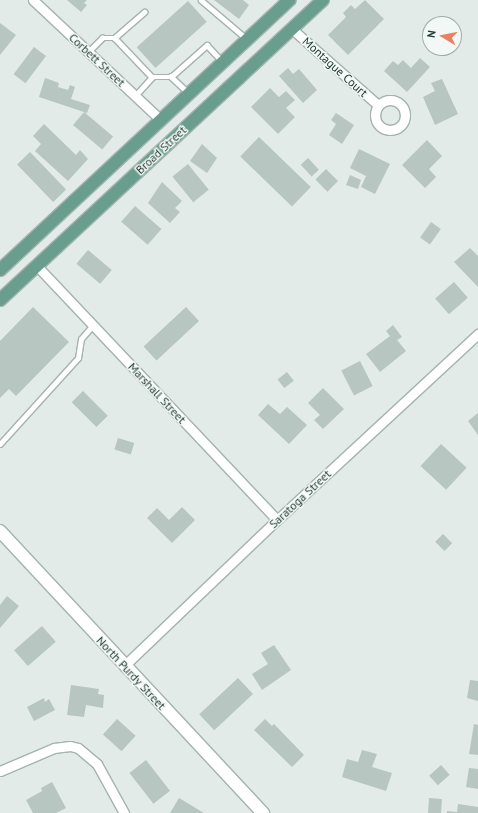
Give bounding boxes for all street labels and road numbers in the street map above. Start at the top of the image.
street label: Corbett Street [66,30,128,90]
street label: Montague Court [300,34,370,100]
street label: Broad Street [133,123,189,177]
street label: Marshall Street [125,360,189,426]
street label: Saratoga Street [266,467,334,531]
street label: North Purdy Street [93,633,169,713]

